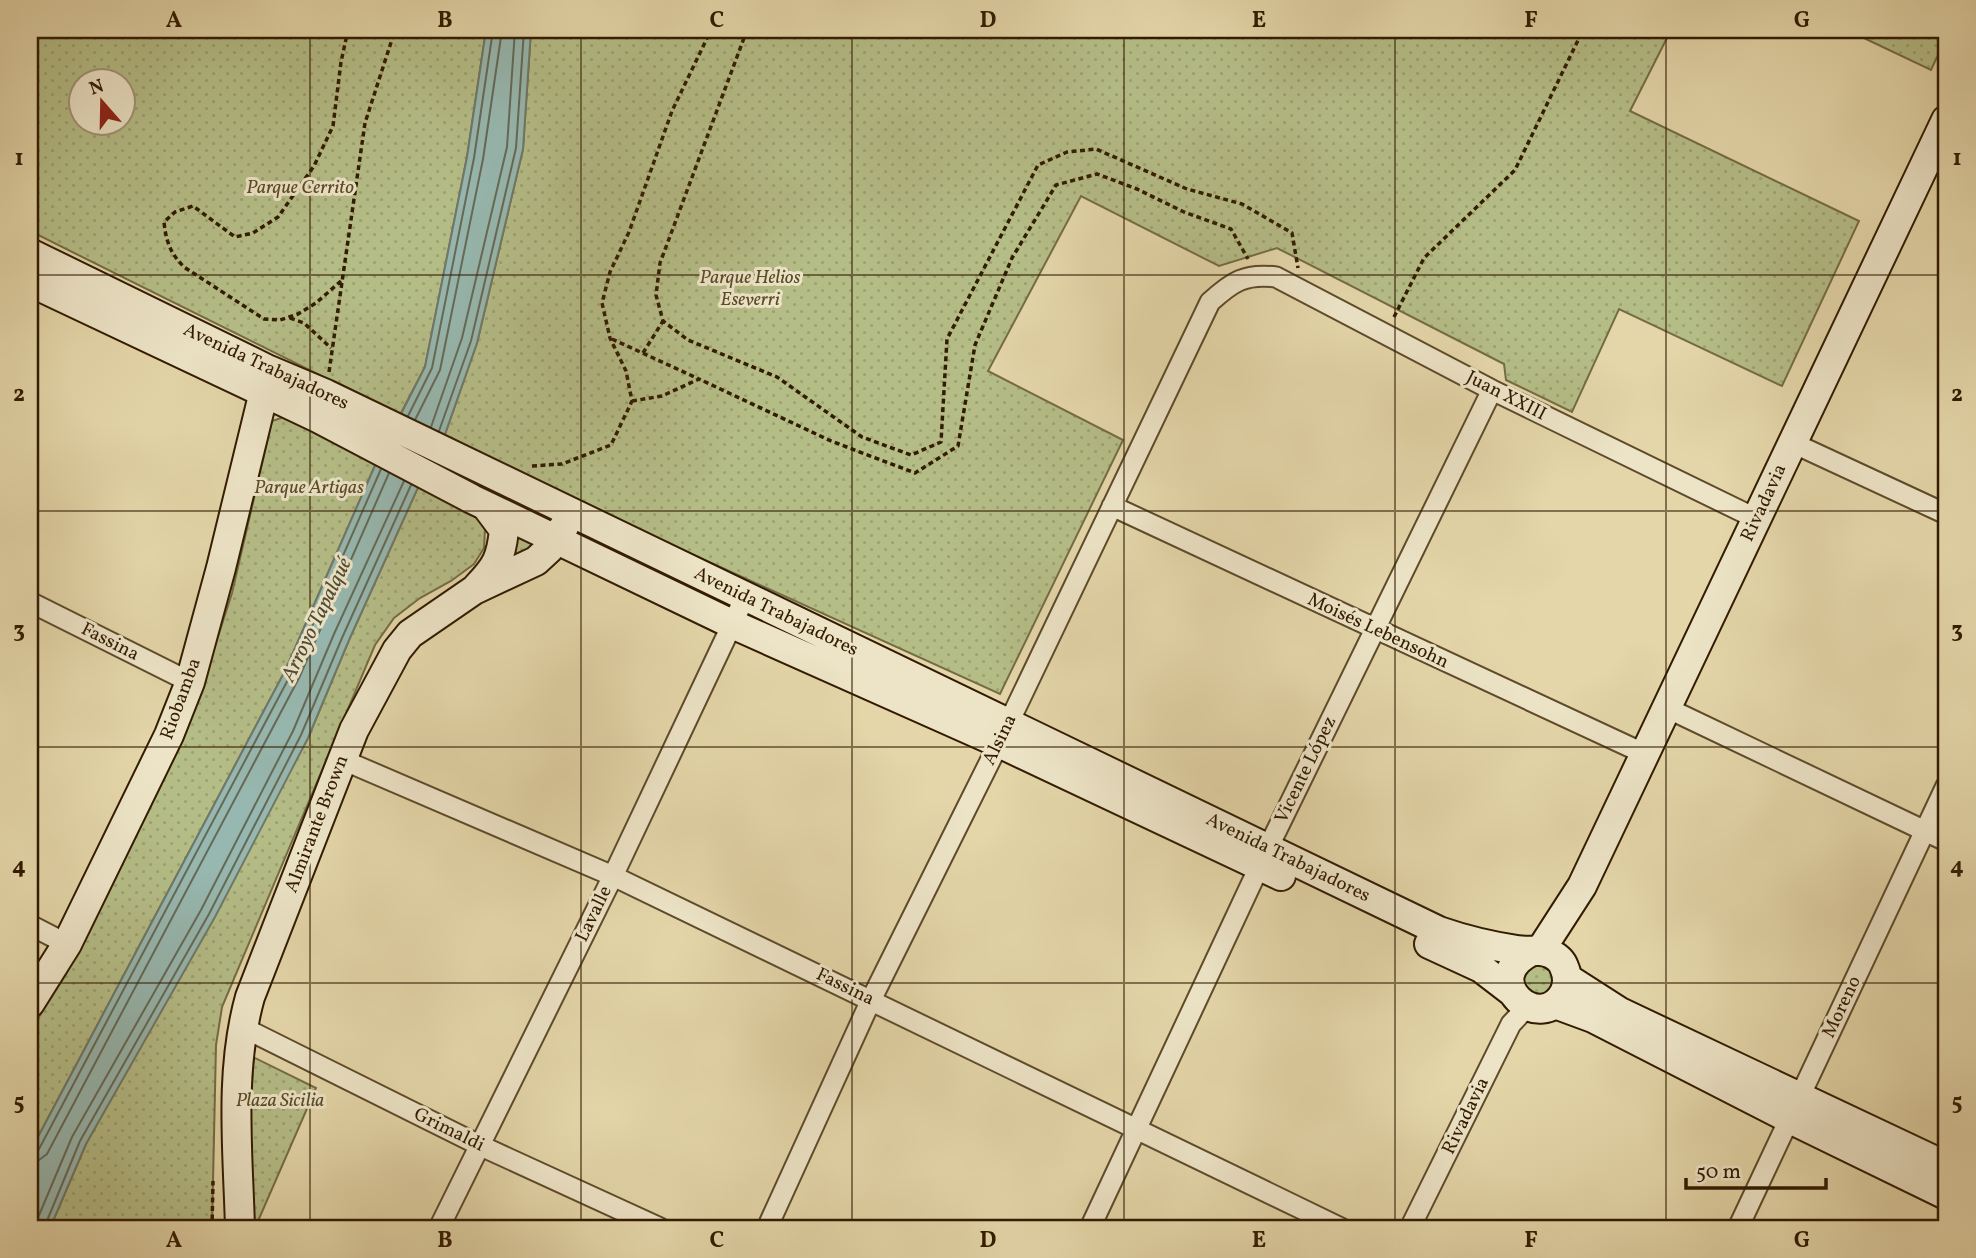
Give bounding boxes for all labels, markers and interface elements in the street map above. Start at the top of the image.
text: A [166,5,182,37]
text: B [437,5,453,37]
text: C [710,5,724,37]
text: D [980,5,997,37]
text: E [1252,5,1266,37]
text: F [1524,5,1538,37]
text: G [1794,5,1810,37]
north arrow [66,66,136,136]
text: N [86,73,108,102]
text: 1 [14,143,24,175]
text: 1 [1952,143,1962,175]
park label: Parque Cerrito [246,175,354,201]
park label: Parque Helios Eseverri [699,265,801,313]
street label: Avenida Trabajadores [179,317,353,417]
street label: Juan XXIII [1461,365,1551,427]
text: 2 [13,379,25,411]
text: 2 [1951,379,1963,411]
street label: Rivadavia [1735,460,1793,546]
park label: Parque Artigas [254,475,364,501]
water label: Arroyo Tapalqué [274,552,360,688]
street label: Avenida Trabajadores [689,561,863,663]
street label: Moisés Lebensohn [1303,587,1453,675]
text: 3 [13,615,25,647]
text: 3 [1951,615,1963,647]
street label: Fassina [76,616,144,668]
street label: Riobamba [154,655,208,743]
street label: Alsina [977,710,1023,770]
street label: Vicente López [1269,712,1343,828]
street label: Almirante Brown [279,751,355,897]
street label: Avenida Trabajadores [1201,807,1375,909]
text: 4 [12,851,26,883]
text: 4 [1950,851,1964,883]
street label: Lavalle [569,882,619,946]
street label: Fassina [811,962,879,1012]
street label: Moreno [1816,972,1868,1042]
street label: Rivadavia [1436,1073,1496,1159]
text: 5 [13,1087,25,1119]
text: 5 [1951,1087,1963,1119]
park label: Plaza Sicilia [236,1088,324,1114]
street label: Grimaldi [409,1102,489,1158]
scale bar [1686,1146,1826,1190]
text: 50 m [1696,1158,1741,1187]
text: A [166,1225,182,1257]
text: B [437,1225,453,1257]
text: C [710,1225,724,1257]
text: D [980,1225,997,1257]
text: E [1252,1225,1266,1257]
text: F [1524,1225,1538,1257]
text: G [1794,1225,1810,1257]

